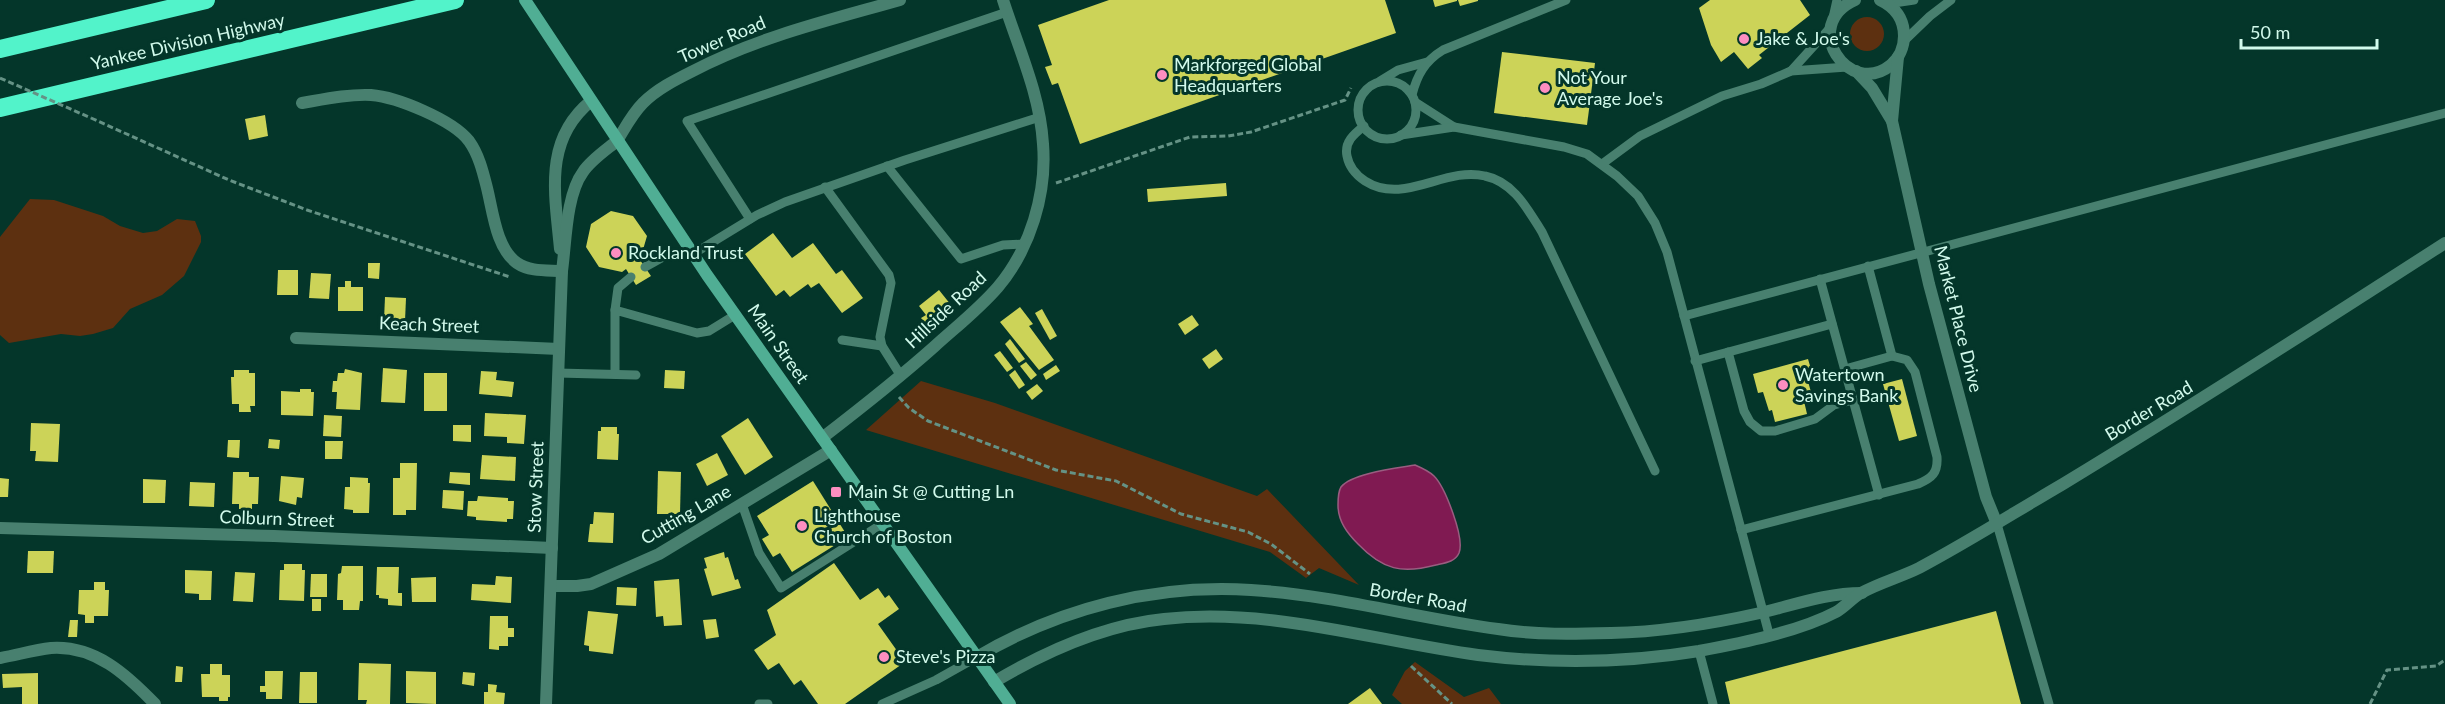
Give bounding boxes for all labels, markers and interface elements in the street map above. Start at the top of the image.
street label: Yankee Division Highway [89,8,288,74]
street label: Tower Road [675,11,769,67]
scale bar [2241,12,2378,50]
text: 50 m [2250,21,2290,43]
place label: Jake & Joe's [1756,27,1850,49]
marker: Jake & Joe's [1737,32,1751,46]
place label: Markforged Global Headquarters [1174,53,1322,96]
place label: Not Your Average Joe's [1557,66,1663,109]
marker: Markforged Global Headquarters [1155,68,1169,82]
marker: Not Your Average Joe's [1538,81,1552,95]
place label: Rockland Trust [628,241,744,263]
street label: Market Place Drive [1930,243,1988,394]
marker: Rockland Trust [609,246,623,260]
street label: Hillside Road [900,266,990,352]
street label: Main Street [743,300,814,388]
street label: Keach Street [379,311,480,337]
place label: Watertown Savings Bank [1795,363,1899,406]
street label: Border Road [2101,375,2196,445]
marker: Watertown Savings Bank [1776,378,1790,392]
street label: Stow Street [522,440,548,533]
street label: Cutting Lane [637,480,734,549]
place label: Main St @ Cutting Ln [848,480,1014,502]
marker: Main St @ Cutting Ln [829,485,843,499]
place label: Lighthouse Church of Boston [814,504,952,547]
street label: Colburn Street [219,505,335,531]
marker: Lighthouse Church of Boston [795,519,809,533]
street label: Border Road [1368,578,1468,616]
place label: Steve's Pizza [896,645,996,667]
marker: Steve's Pizza [877,650,891,664]

